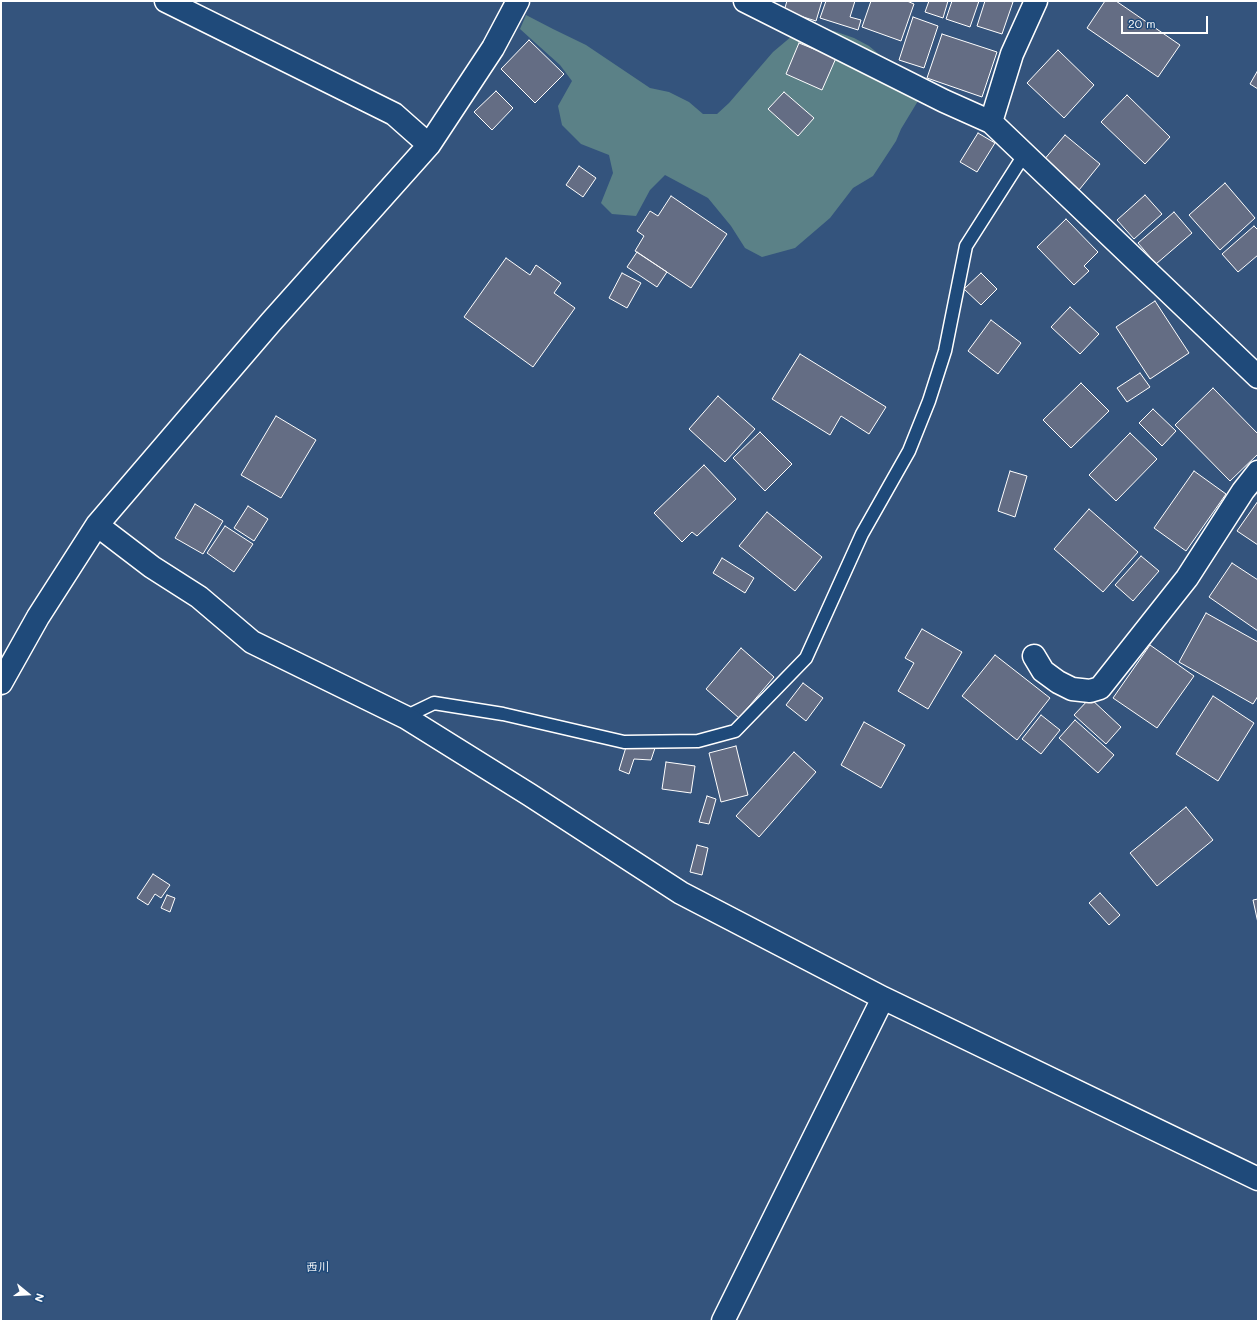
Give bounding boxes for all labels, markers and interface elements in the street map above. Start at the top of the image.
scale bar [1123,8,1210,34]
text: 20 m [1128,15,1156,31]
district label: 西川 [306,1260,330,1274]
north arrow [8,1274,48,1314]
text: N [31,1292,48,1304]

